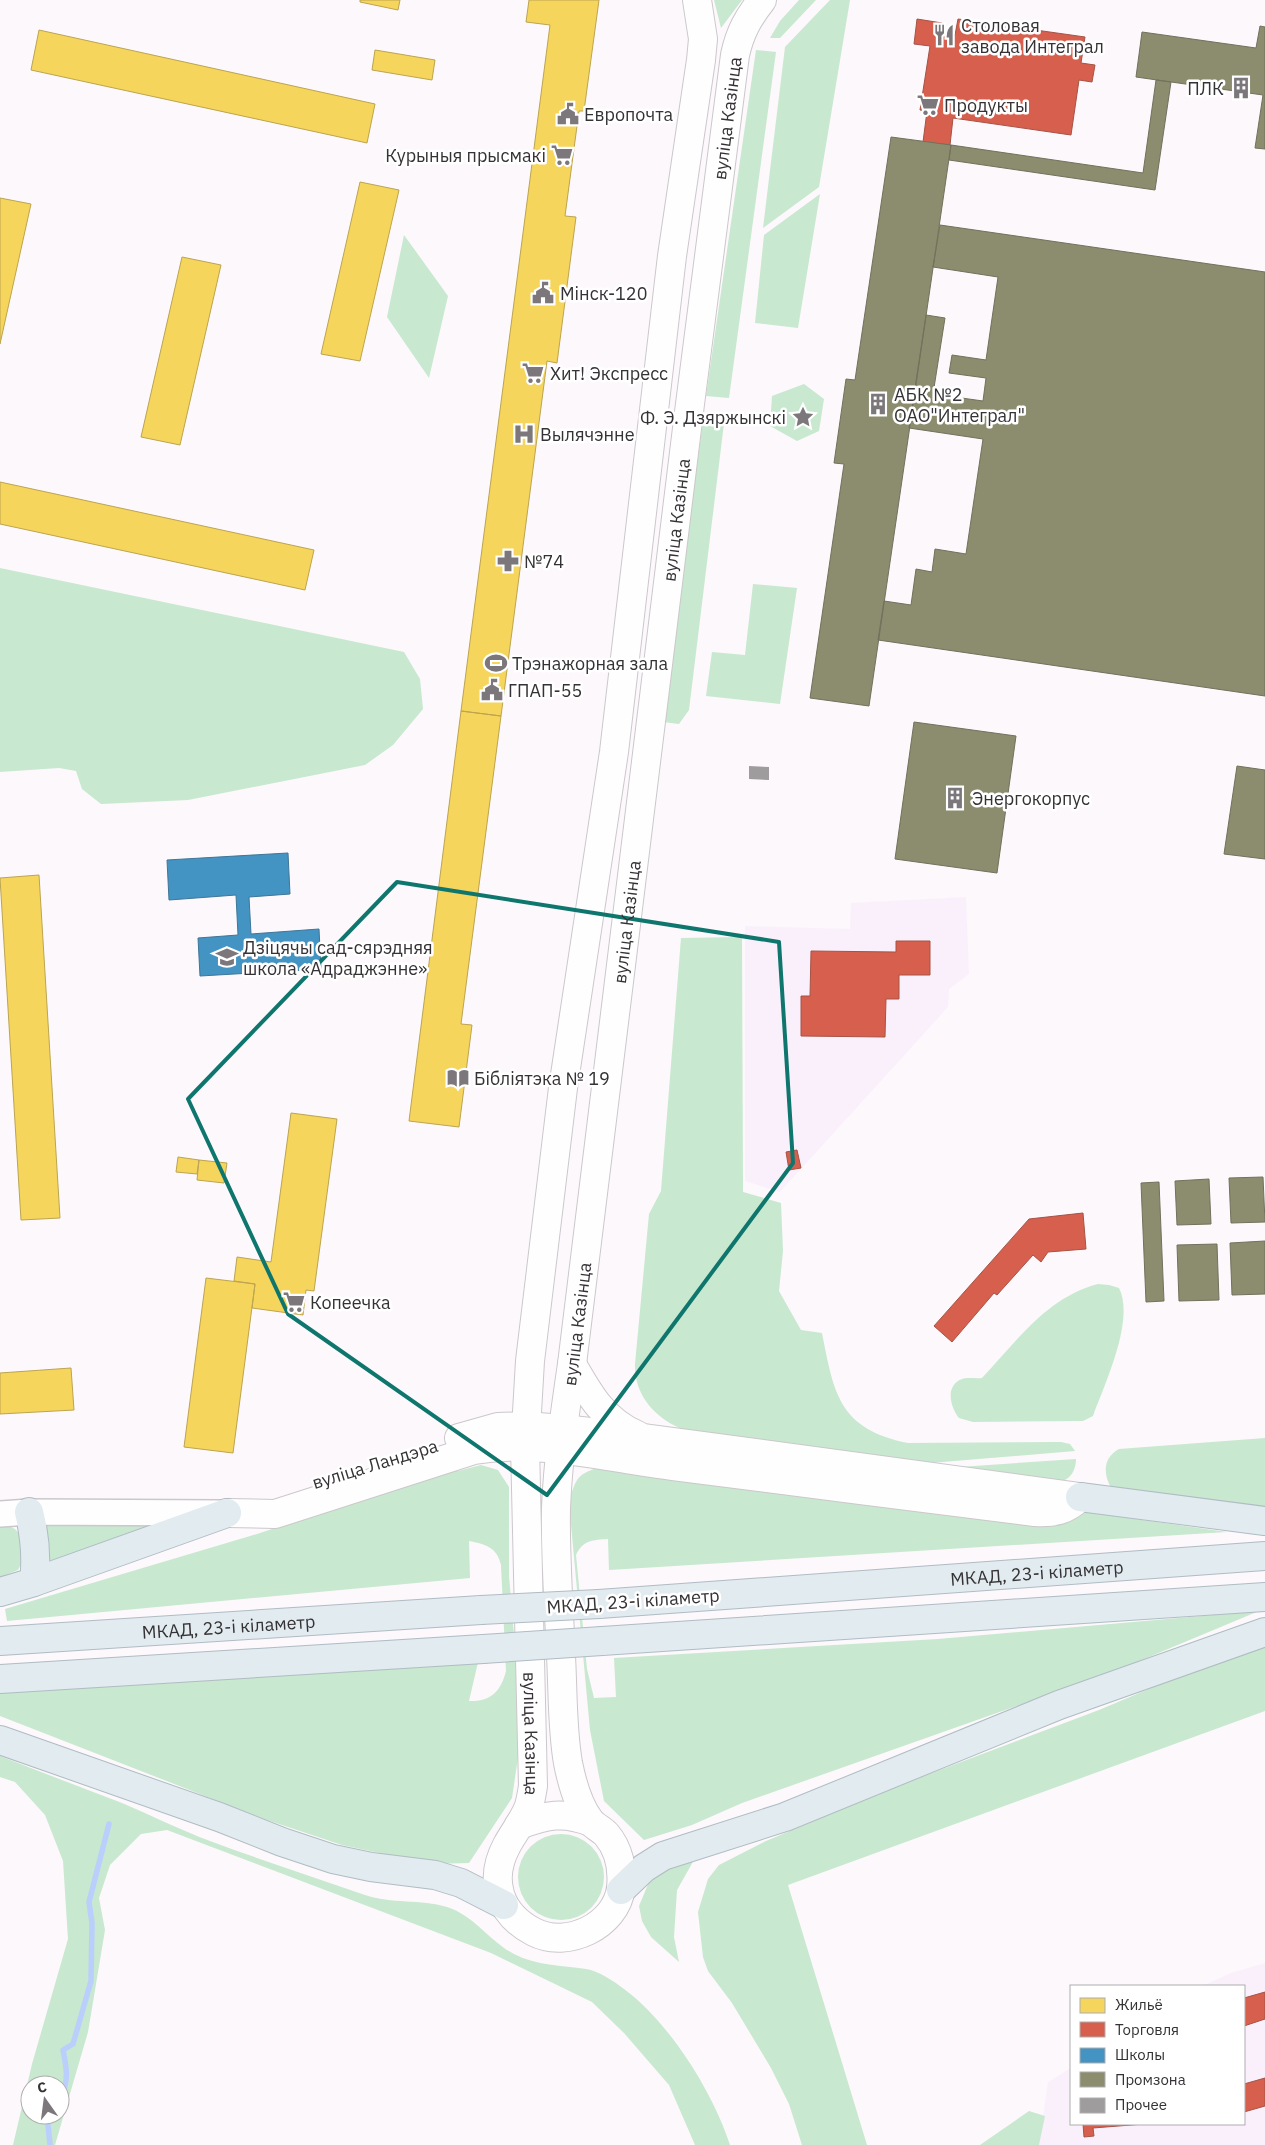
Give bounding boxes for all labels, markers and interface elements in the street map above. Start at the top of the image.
place label: Столовая завода Интеграл [961,14,1104,58]
restaurant icon: Столовая завода Интеграл [931,22,957,48]
street label: вуліца Казінца [708,55,746,181]
building icon: ПЛК [1228,75,1254,101]
place label: ПЛК [1187,77,1224,100]
supermarket icon: Продукты [915,92,941,118]
place label: Продукты [944,94,1028,117]
public building icon: Европочта [555,101,581,127]
place label: Европочта [584,103,673,126]
supermarket icon: Курыныя прысмакі [549,142,575,168]
place label: Курыныя прысмакі [385,144,546,167]
public building icon: Мінск-120 [530,280,556,306]
place label: Мінск-120 [560,282,647,305]
supermarket icon: Хит! Экспресс [520,360,546,386]
place label: Хит! Экспресс [550,362,668,385]
place label: АБК №2 ОАО"Интеграл" [894,383,1025,427]
building icon: АБК №2 ОАО"Интеграл" [865,391,891,417]
place icon: Ф. Э. Дзяржынскі [790,404,816,430]
place label: Ф. Э. Дзяржынскі [640,406,786,429]
hospital icon: Вылячэнне [511,421,537,447]
place label: Вылячэнне [540,423,635,446]
street label: вуліца Казінца [657,457,695,583]
pharmacy icon: №74 [495,548,521,574]
place label: №74 [524,550,564,573]
sports icon: Трэнажорная зала [483,650,509,676]
place label: Трэнажорная зала [512,652,668,675]
public building icon: ГПАП-55 [479,677,505,703]
place label: ГПАП-55 [508,679,582,702]
building icon: Энергокорпус [942,785,968,811]
place label: Энергокорпус [972,787,1090,810]
street label: вуліца Казінца [607,859,645,985]
place label: Дзіцячы сад-сярэдняя школа «Адраджэнне» [243,936,433,980]
school or university icon: Дзіцячы сад-сярэдняя школа «Адраджэнне» [214,944,240,970]
library icon: Бібліятэка № 19 [445,1065,471,1091]
place label: Бібліятэка № 19 [474,1067,610,1090]
street label: вуліца Казінца [558,1261,596,1387]
supermarket icon: Копеечка [281,1289,307,1315]
place label: Копеечка [310,1291,391,1314]
street label: вуліца Ландэра [309,1434,441,1494]
street label: МКАД, 23-і кіламетр [949,1555,1124,1590]
street label: МКАД, 23-і кіламетр [546,1583,720,1619]
street label: МКАД, 23-і кіламетр [141,1609,316,1643]
street label: вуліца Казінца [519,1672,545,1798]
legend [1070,1985,1245,2125]
text: Жильё [1115,1995,1163,2014]
text: Торговля [1115,2020,1179,2039]
text: Школы [1115,2045,1165,2064]
text: Промзона [1115,2070,1186,2089]
north arrow [20,2075,70,2125]
text: С [35,2078,48,2097]
text: Прочее [1115,2095,1167,2114]

